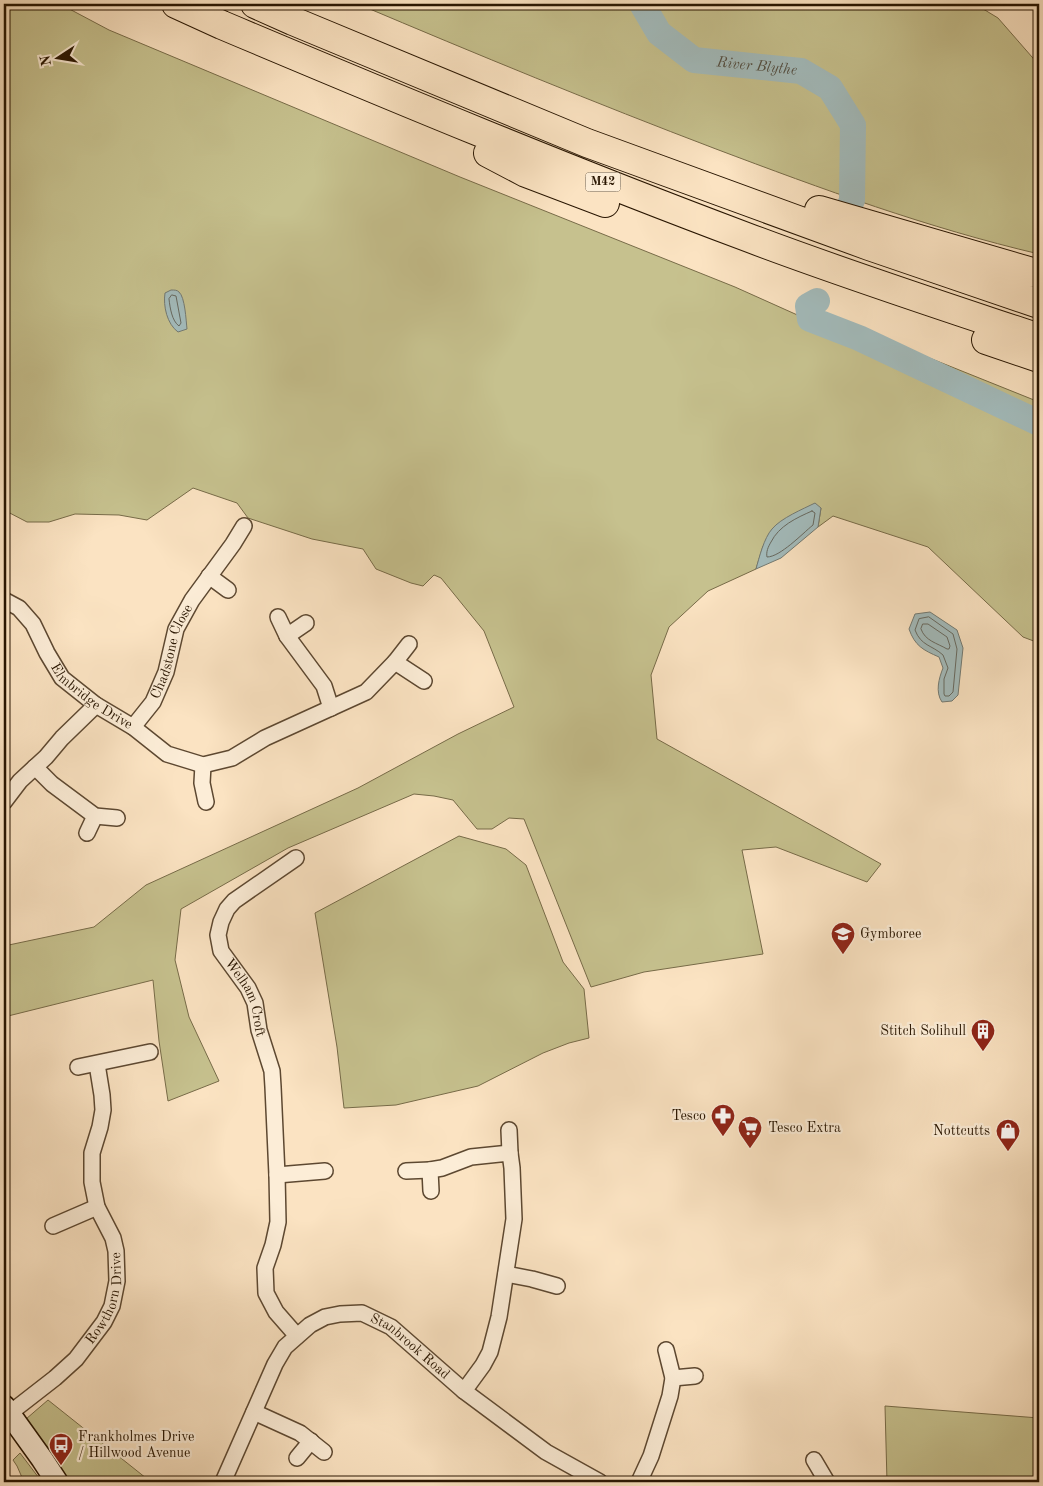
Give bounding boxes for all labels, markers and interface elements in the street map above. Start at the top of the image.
north arrow [32,32,82,82]
text: N [38,54,54,67]
water label: River Blythe [715,55,798,78]
road number: M42 [586,172,620,192]
street label: Chadstone Close [148,602,195,701]
street label: Elmbridge Drive [48,661,135,732]
school or university icon: Gymboree [830,921,856,955]
place label: Gymboree [860,927,921,941]
street label: Welham Croft [222,956,268,1039]
building icon: Stitch Solihull [970,1018,996,1052]
place label: Stitch Solihull [880,1024,966,1038]
pharmacy icon: Tesco [710,1103,736,1137]
place label: Tesco [671,1109,706,1123]
supermarket icon: Tesco Extra [737,1115,763,1149]
shop icon: Nottcutts [995,1118,1021,1152]
place label: Tesco Extra [768,1121,841,1135]
place label: Nottcutts [933,1124,990,1138]
street label: Rowthorn Drive [83,1252,124,1347]
street label: Stanbrook Road [368,1311,452,1382]
place label: Frankholmes Drive / Hillwood Avenue [78,1430,194,1460]
bus stop icon: Frankholmes Drive / Hillwood Avenue [48,1432,74,1466]

